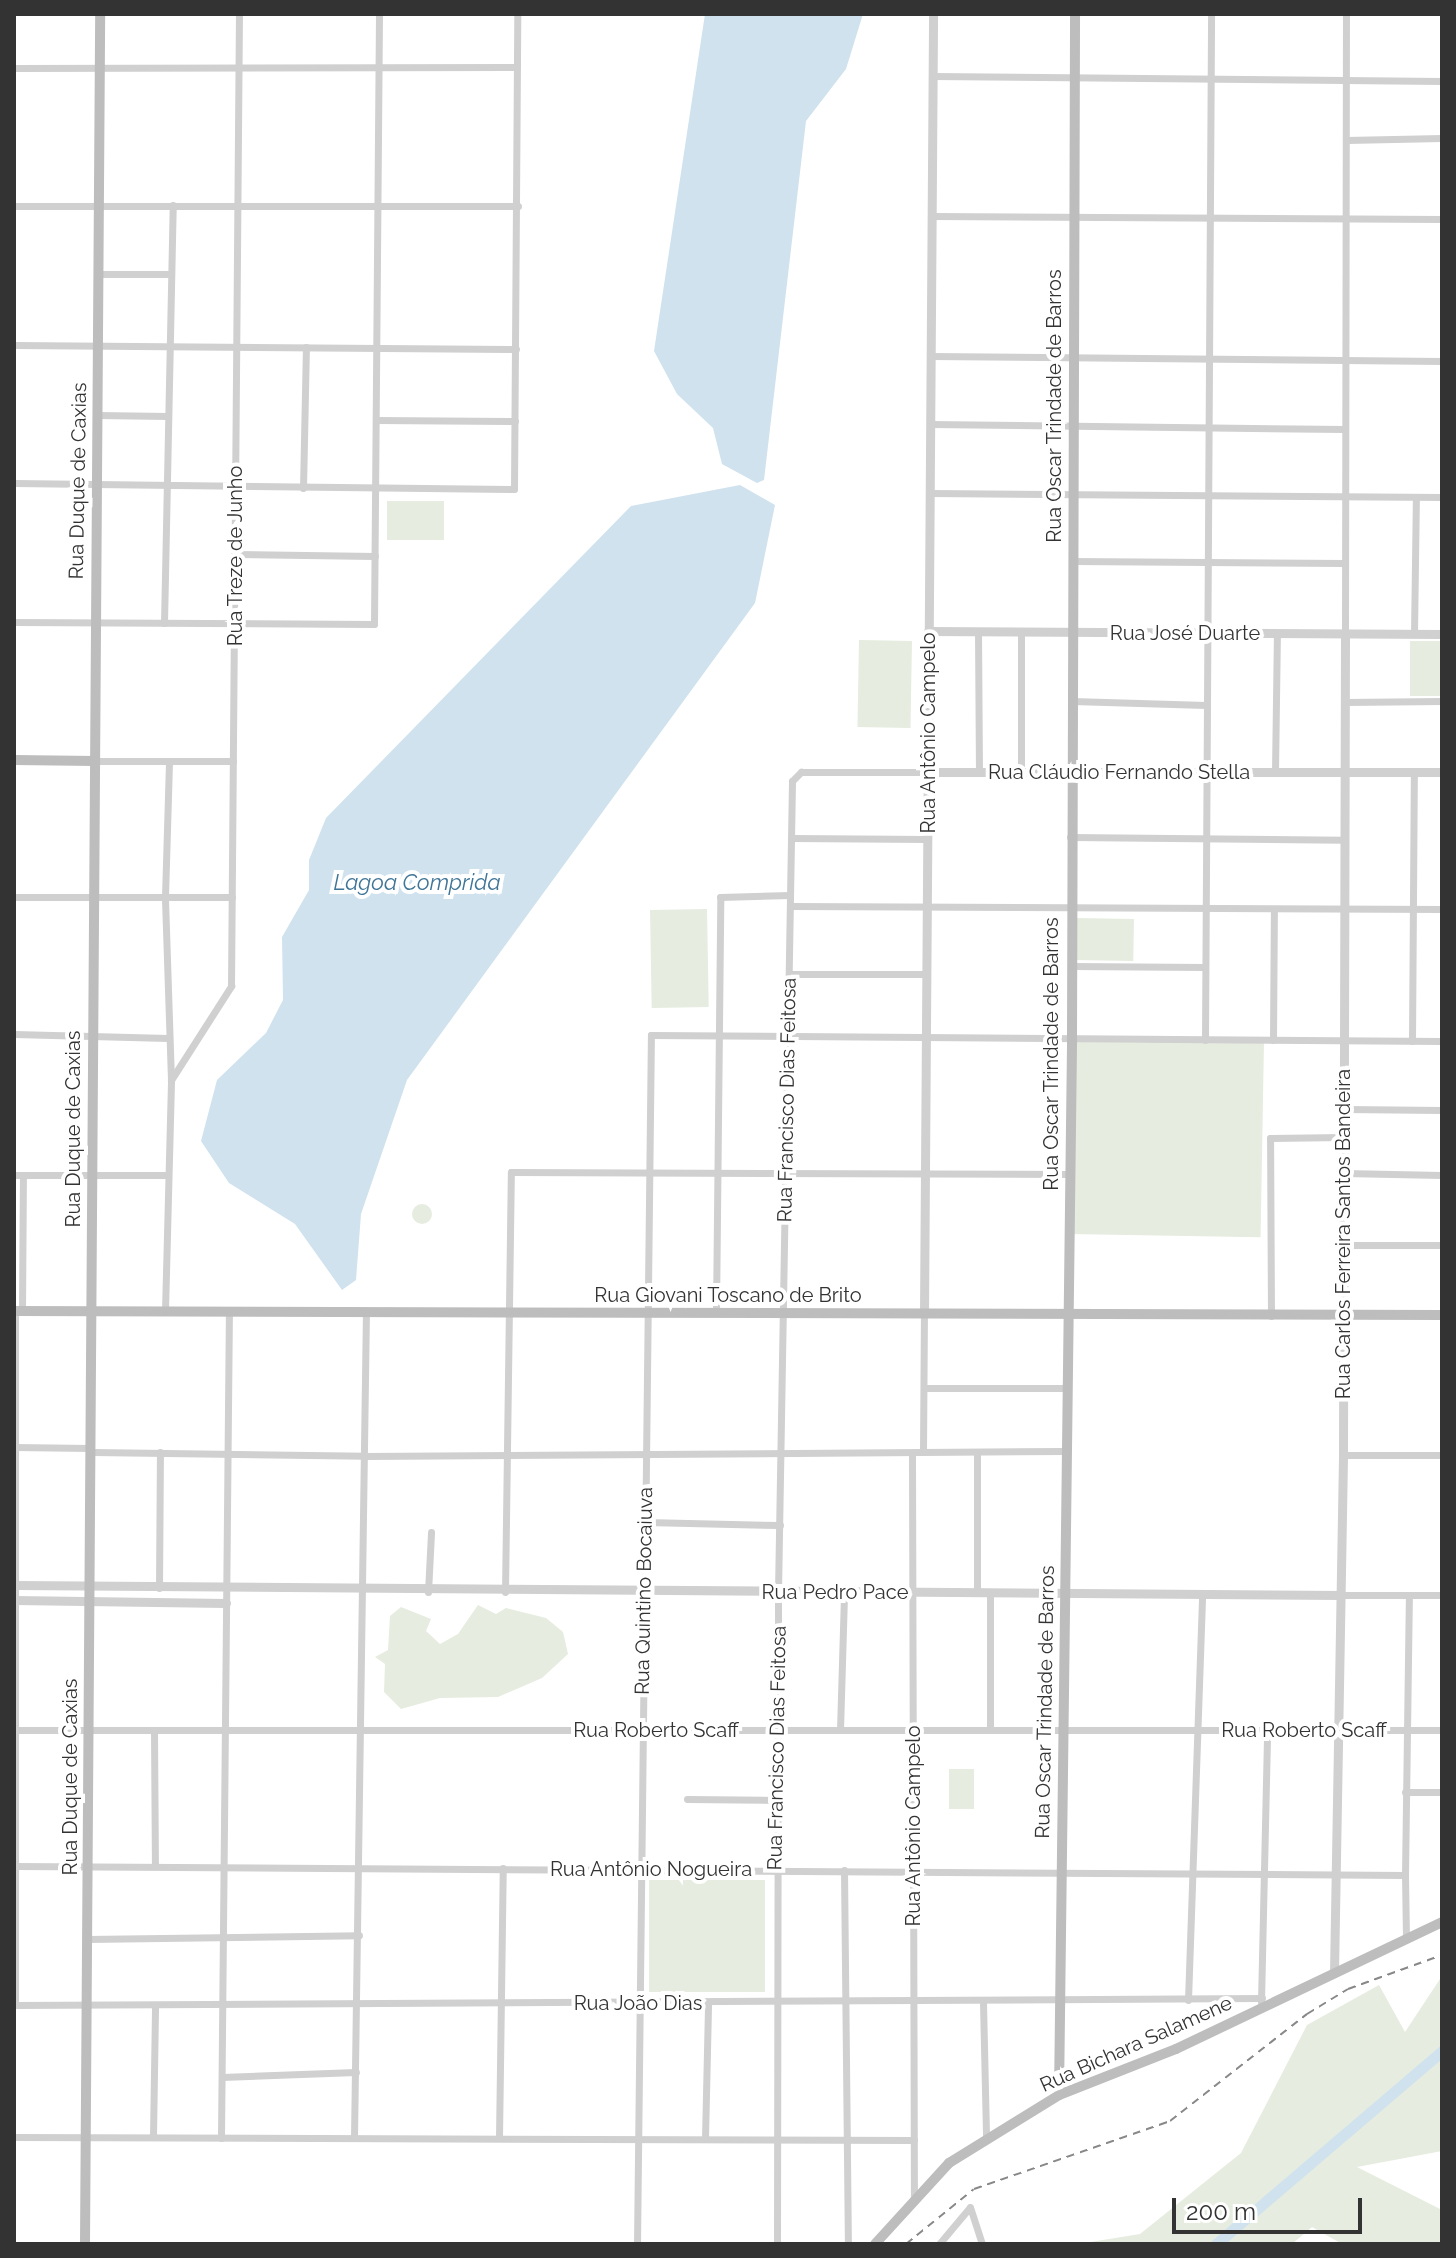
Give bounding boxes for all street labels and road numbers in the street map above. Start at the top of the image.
street label: Rua Oscar Trindade de Barros [1042,269,1066,543]
street label: Rua Duque de Caxias [64,382,92,580]
street label: Rua Treze de Junho [223,465,247,647]
street label: Rua José Duarte [1110,621,1260,645]
street label: Rua Antônio Campelo [916,632,940,834]
street label: Rua Cláudio Fernando Stella [988,760,1250,784]
street label: Rua Oscar Trindade de Barros [1039,917,1063,1191]
street label: Rua Francisco Dias Feitosa [773,977,801,1223]
street label: Rua Duque de Caxias [61,1031,85,1227]
street label: Rua Carlos Ferreira Santos Bandeira [1331,1069,1355,1399]
street label: Rua Giovani Toscano de Brito [594,1283,862,1307]
street label: Rua Quintino Bocaiuva [630,1487,658,1695]
street label: Rua Oscar Trindade de Barros [1031,1565,1059,1839]
street label: Rua Pedro Pace [762,1580,908,1604]
street label: Rua Francisco Dias Feitosa [763,1625,791,1871]
street label: Rua Duque de Caxias [58,1679,82,1875]
street label: Rua Roberto Scaff [573,1718,739,1742]
street label: Rua Roberto Scaff [1221,1718,1387,1742]
street label: Rua Antônio Campelo [901,1725,925,1927]
street label: Rua Antônio Nogueira [550,1857,752,1881]
street label: Rua João Dias [573,1991,703,2015]
street label: Rua Bichara Salamene [1036,1991,1236,2097]

